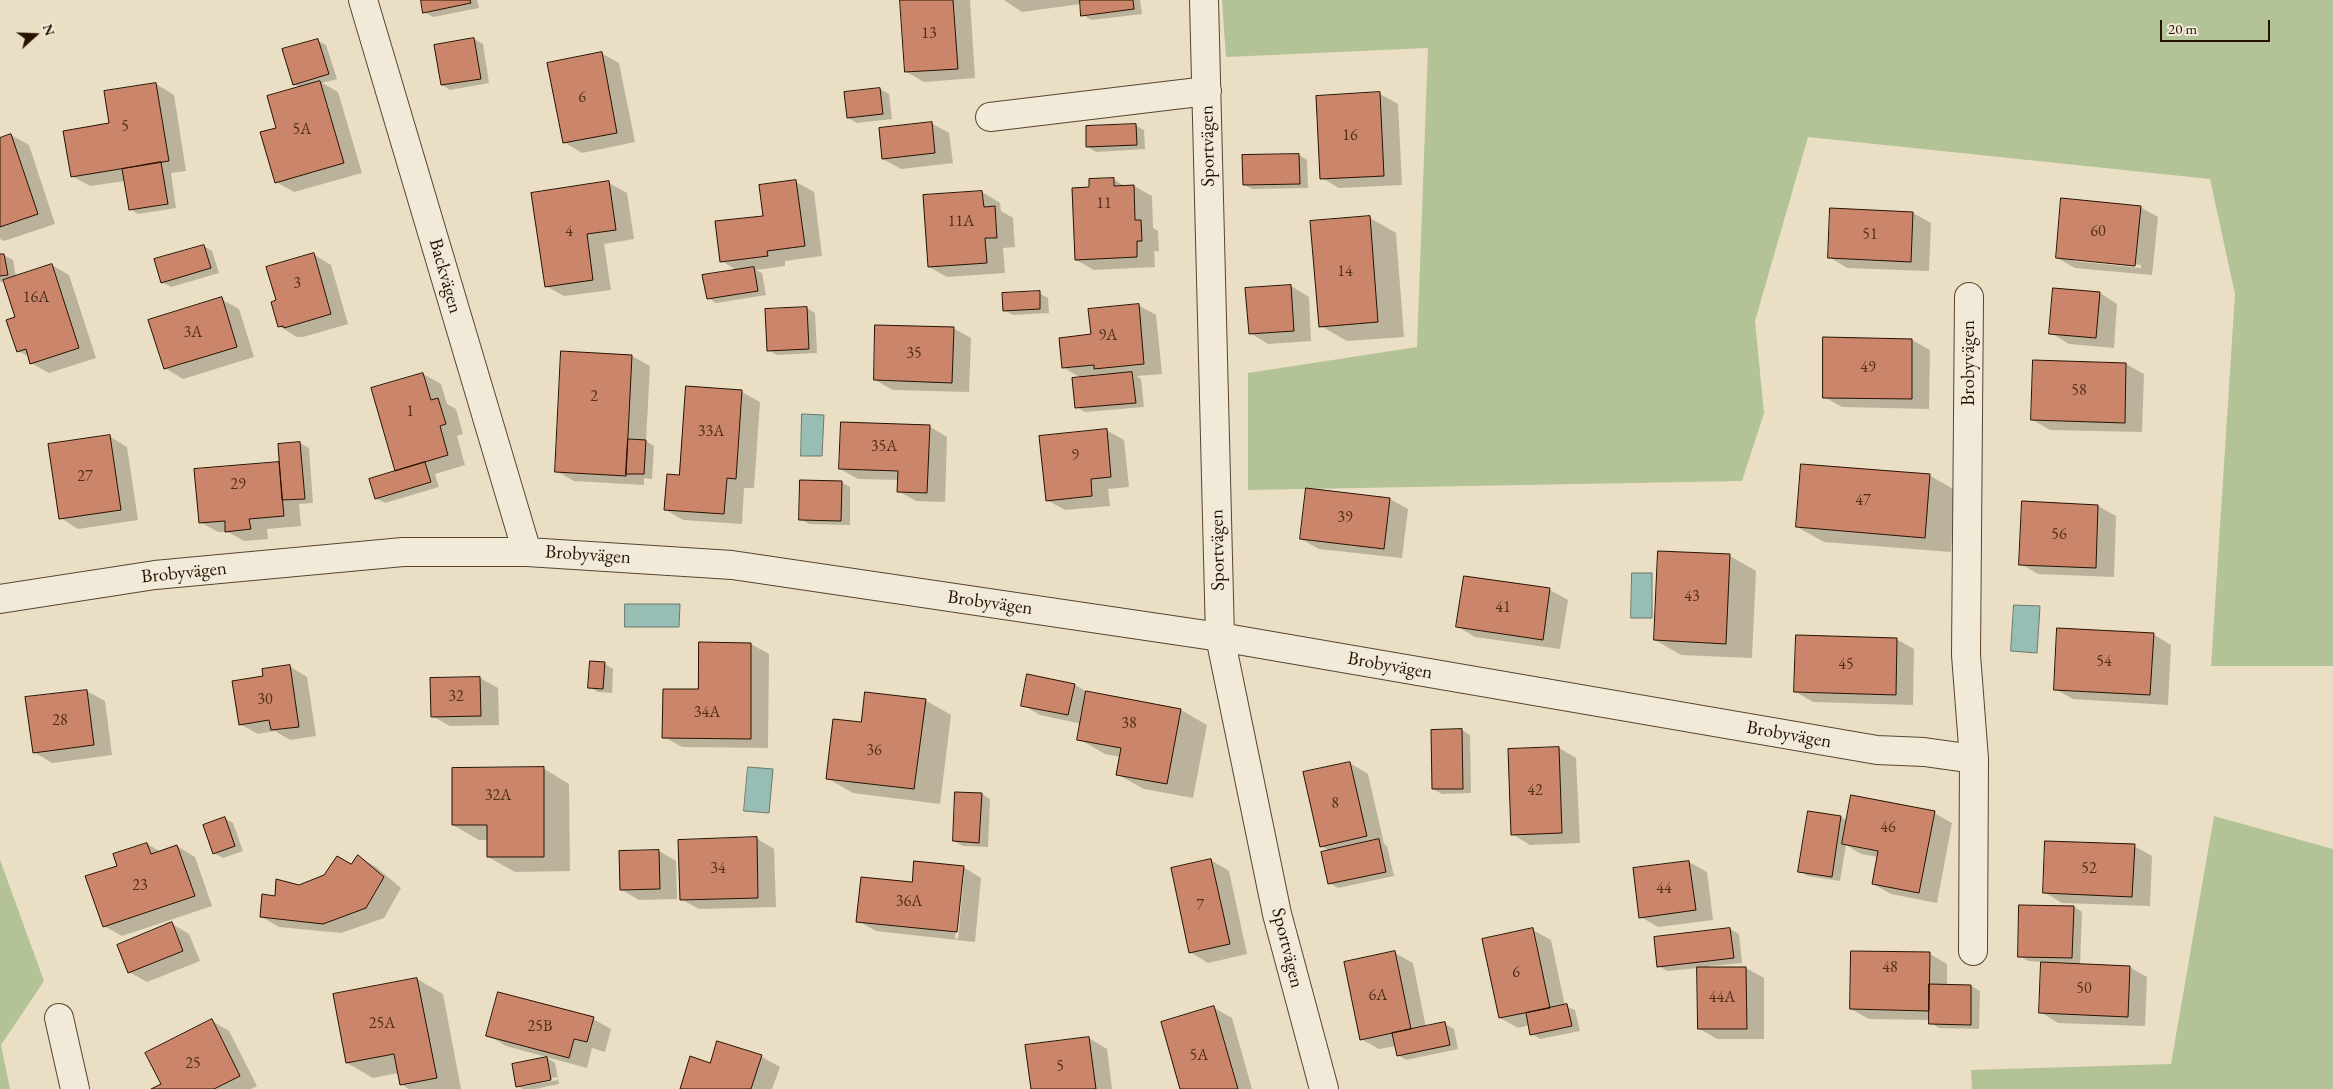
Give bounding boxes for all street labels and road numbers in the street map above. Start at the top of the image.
street label: Sportvägen [1196,105,1220,187]
street label: Backvägen [423,236,467,316]
street label: Brobyvägen [1958,320,1980,406]
street label: Sportvägen [1206,509,1230,591]
street label: Brobyvägen [544,541,632,569]
street label: Brobyvägen [140,557,228,589]
street label: Brobyvägen [946,586,1034,620]
street label: Brobyvägen [1346,647,1434,685]
street label: Brobyvägen [1745,716,1833,754]
street label: Sportvägen [1266,906,1308,990]

